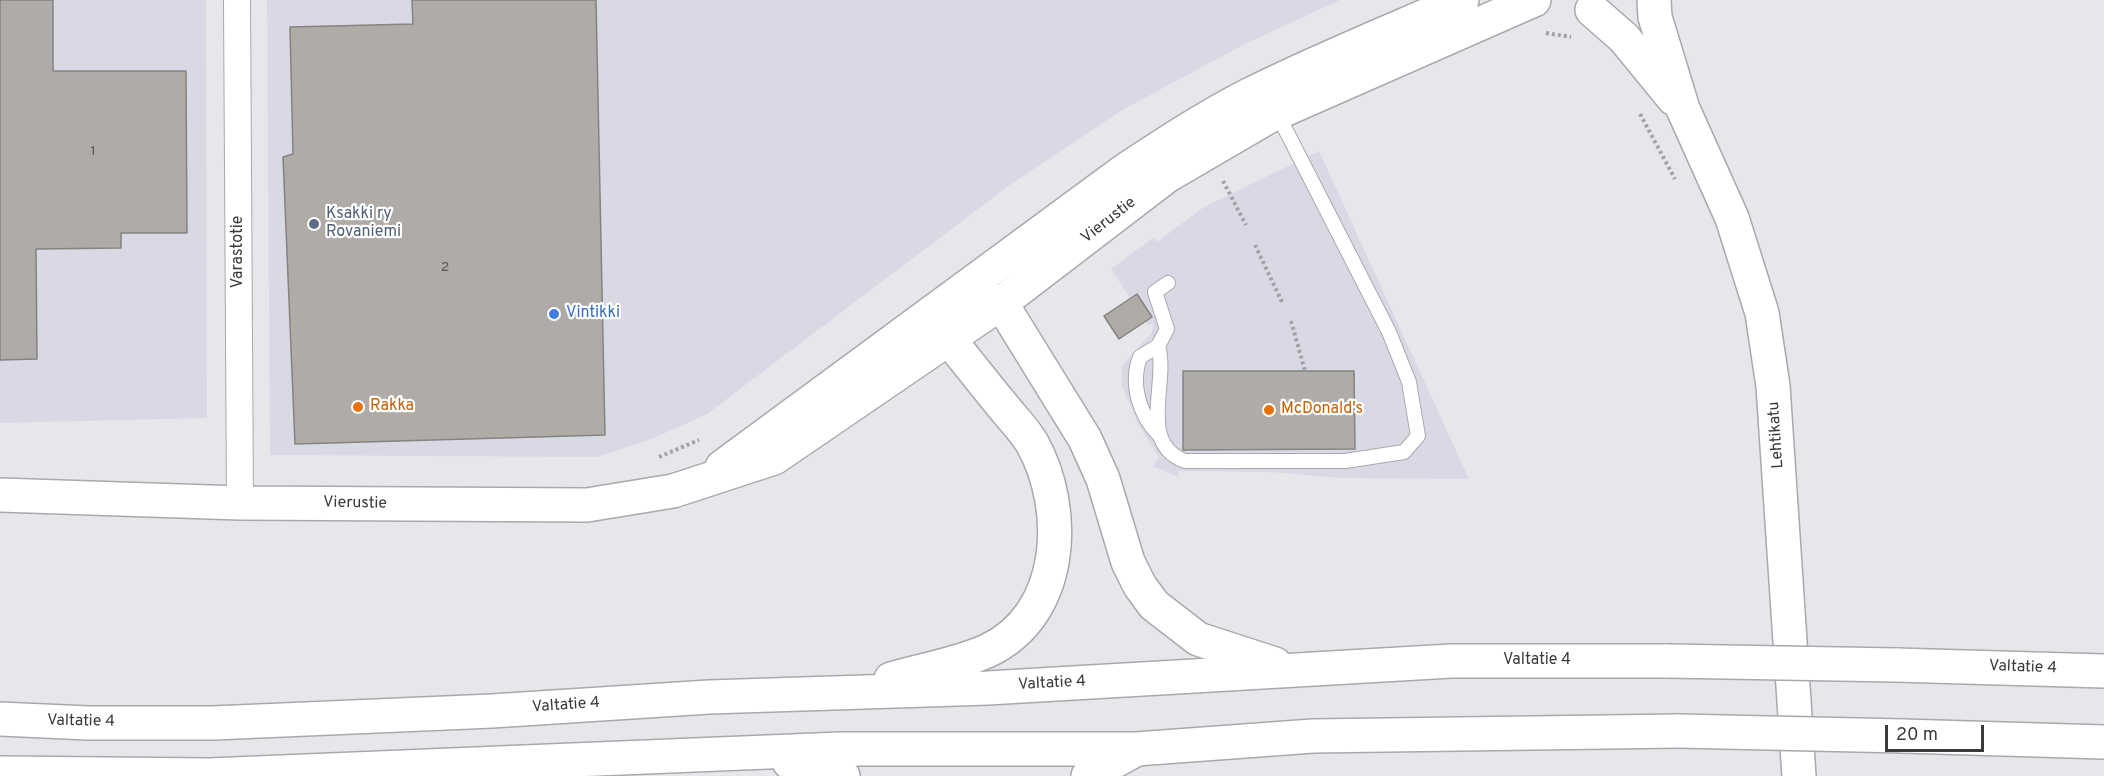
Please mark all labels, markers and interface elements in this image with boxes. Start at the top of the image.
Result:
house number: 1 [90,144,96,160]
street label: Vierustie [1078,194,1140,248]
place label: Ksakki ry Rovaniemi [326,205,401,243]
street label: Varastotie [229,216,249,288]
marker: Ksakki ry Rovaniemi [307,217,321,231]
house number: 2 [441,260,449,276]
place label: Vintikki [566,304,620,324]
marker: Vintikki [547,307,561,321]
place label: Rakka [370,397,414,417]
marker: Rakka [351,400,365,414]
place label: McDonald's [1281,400,1363,420]
street label: Lehtikatu [1765,401,1789,469]
marker: McDonald's [1262,403,1276,417]
street label: Vierustie [323,494,387,514]
street label: Valtatie 4 [1503,651,1571,671]
street label: Valtatie 4 [1989,657,2057,679]
street label: Valtatie 4 [1018,673,1086,695]
street label: Valtatie 4 [531,694,601,718]
street label: Valtatie 4 [47,712,115,732]
scale bar [1888,713,1987,751]
text: 20 m [1896,724,1938,747]

